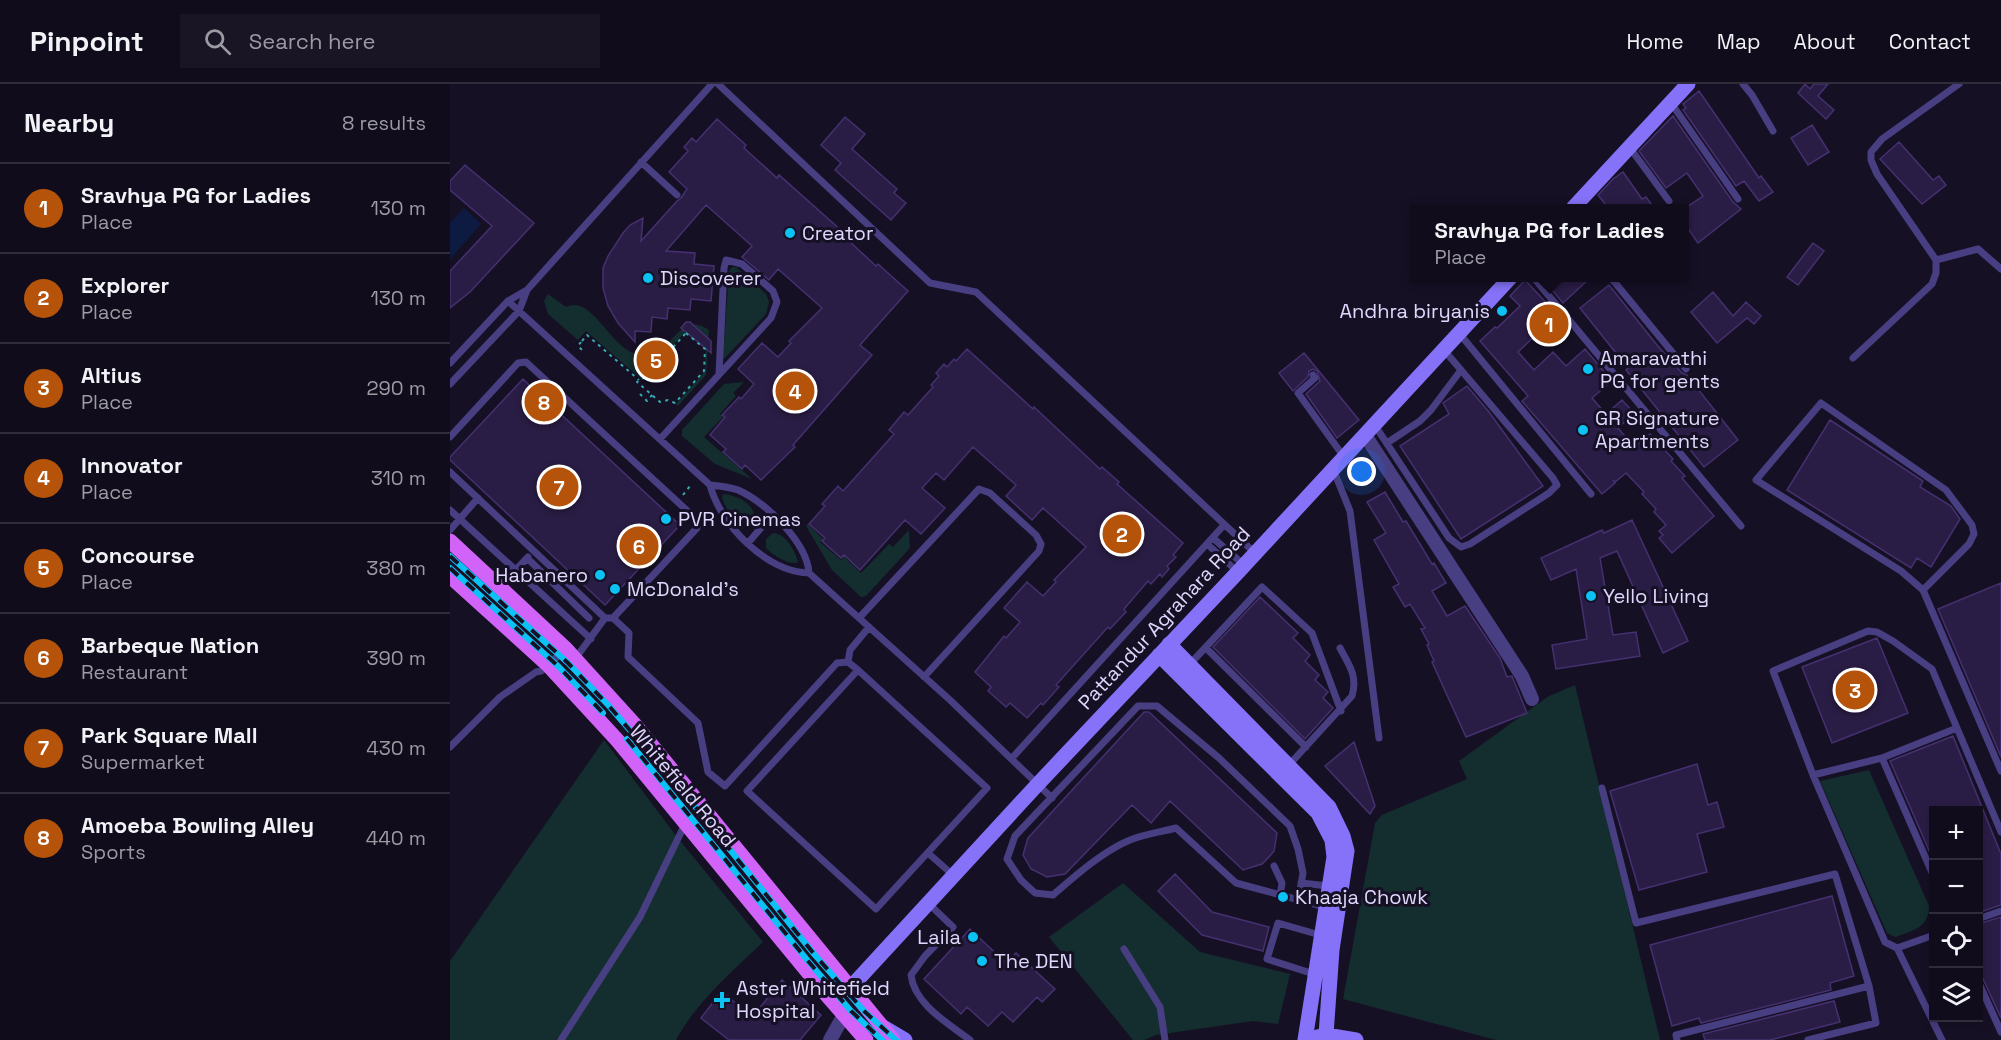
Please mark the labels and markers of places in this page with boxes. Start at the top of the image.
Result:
place label: Creator [802,220,873,246]
marker: Creator [783,226,797,240]
place label: Discoverer [660,265,761,291]
marker: Discoverer [641,271,655,285]
place label: Andhra biryanis [1339,298,1490,324]
pin: 1 [1530,302,1568,346]
marker: Andhra biryanis [1495,304,1509,318]
pin: 5 [636,338,676,382]
place label: Amaravathi PG for gents [1600,345,1720,394]
marker: Amaravathi PG for gents [1581,362,1595,376]
pin: 4 [776,368,814,414]
pin: 8 [524,380,563,424]
place label: GR Signature Apartments [1595,405,1720,454]
marker: GR Signature Apartments [1576,423,1590,437]
pin: 7 [540,464,578,510]
place label: PVR Cinemas [678,506,801,532]
marker: PVR Cinemas [659,512,673,526]
pin: 2 [1102,512,1142,556]
pin: 6 [620,524,658,568]
place label: Habanero [495,562,588,588]
marker: Habanero [593,568,607,582]
place label: McDonald's [627,576,739,602]
marker: McDonald's [608,582,622,596]
place label: Yello Living [1603,583,1709,609]
marker: Yello Living [1584,589,1598,603]
pin: 3 [1836,668,1874,712]
place label: Khaaja Chowk [1295,884,1428,910]
marker: Khaaja Chowk [1276,890,1290,904]
place label: Laila [917,924,961,950]
marker: Laila [966,930,980,944]
place label: The DEN [994,948,1073,974]
marker: The DEN [975,954,989,968]
place label: Aster Whitefield Hospital [736,975,890,1024]
marker: Aster Whitefield Hospital [713,991,731,1009]

